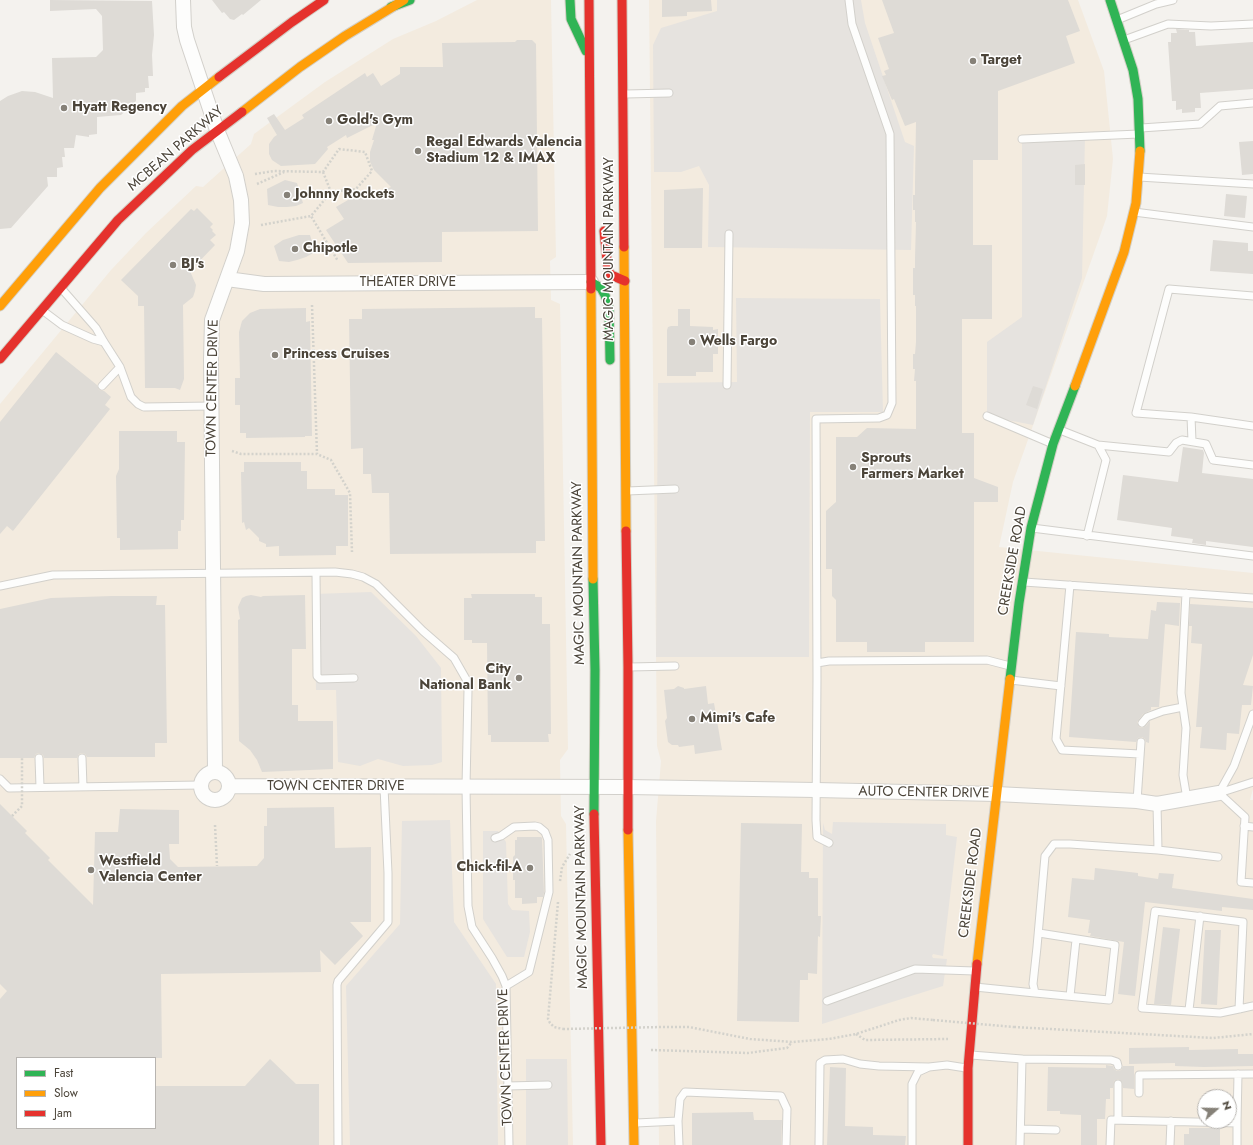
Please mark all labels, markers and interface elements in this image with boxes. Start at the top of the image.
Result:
place label: Target [981,53,1022,69]
marker: Target [968,56,978,66]
place label: Hyatt Regency [72,100,167,116]
marker: Hyatt Regency [59,103,69,113]
street label: MCBEAN PARKWAY [125,103,227,195]
place label: Gold's Gym [337,113,413,129]
marker: Gold's Gym [324,116,334,126]
place label: Regal Edwards Valencia Stadium 12 & IMAX [426,135,582,168]
marker: Regal Edwards Valencia Stadium 12 & IMAX [413,146,423,156]
street label: MAGIC MOUNTAIN PARKWAY [602,157,618,341]
place label: Johnny Rockets [295,187,394,203]
marker: Johnny Rockets [282,190,292,200]
place label: Chipotle [303,241,358,257]
marker: Chipotle [290,244,300,254]
place label: BJ's [181,257,204,273]
marker: BJ's [168,260,178,270]
street label: THEATER DRIVE [360,275,456,291]
street label: TOWN CENTER DRIVE [203,319,223,457]
place label: Wells Fargo [700,334,777,350]
marker: Wells Fargo [687,337,697,347]
place label: Princess Cruises [283,347,389,363]
marker: Princess Cruises [270,350,280,360]
place label: Sprouts Farmers Market [861,451,964,484]
marker: Sprouts Farmers Market [848,462,858,472]
street label: MAGIC MOUNTAIN PARKWAY [569,481,589,665]
street label: CREEKSIDE ROAD [995,505,1031,617]
place label: City National Bank [419,662,511,694]
marker: City National Bank [514,673,524,683]
place label: Mimi's Cafe [700,711,775,727]
marker: Mimi's Cafe [687,714,697,724]
street label: TOWN CENTER DRIVE [267,779,405,795]
street label: AUTO CENTER DRIVE [858,783,990,803]
street label: MAGIC MOUNTAIN PARKWAY [572,805,592,989]
street label: CREEKSIDE ROAD [956,827,986,939]
place label: Westfield Valencia Center [99,854,202,886]
place label: Chick-fil-A [456,860,522,876]
marker: Chick-fil-A [525,863,535,873]
marker: Westfield Valencia Center [86,865,96,875]
street label: TOWN CENTER DRIVE [495,988,517,1126]
legend [16,1057,156,1129]
text: Fast [54,1064,73,1082]
text: Slow [54,1084,78,1102]
north arrow [1197,1089,1237,1129]
text: N [1218,1098,1236,1112]
text: Jam [54,1104,72,1122]

